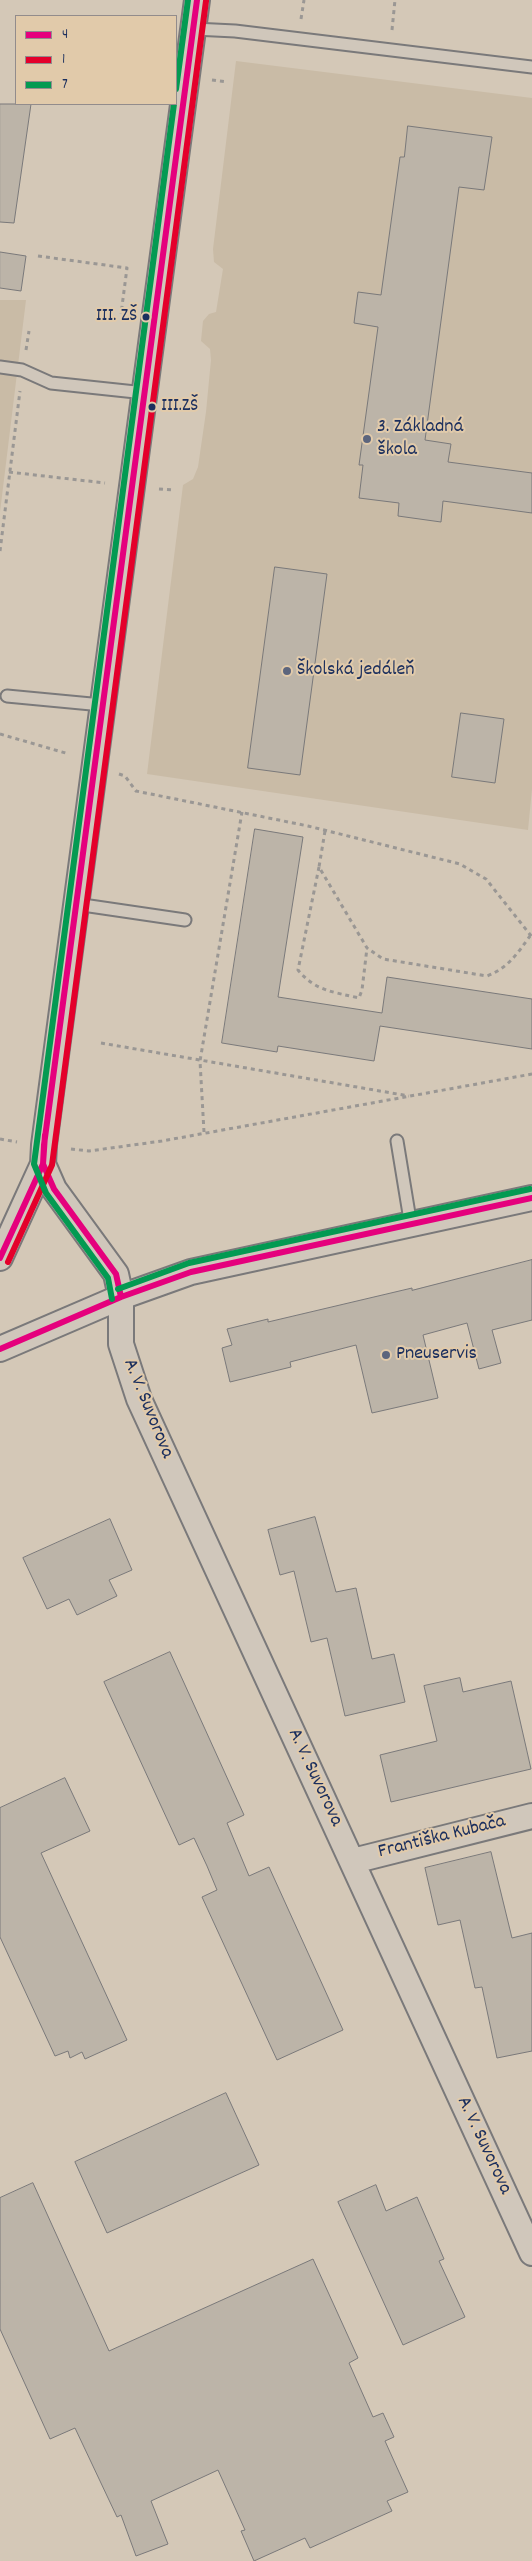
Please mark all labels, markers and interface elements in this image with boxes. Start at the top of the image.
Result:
legend [15,15,178,105]
text: 4 [62,24,68,46]
text: 1 [62,49,65,71]
text: 7 [62,74,68,96]
place label: III. ZŠ [96,306,137,328]
marker: III. ZŠ [141,312,151,322]
place label: III.ZŠ [161,396,198,418]
marker: III.ZŠ [147,402,157,412]
place label: 3. Základná škola [377,416,464,463]
marker: 3. Základná škola [361,433,373,445]
place label: Školská jedáleň [297,659,414,683]
marker: Školská jedáleň [281,665,293,677]
place label: Pneuservis [396,1343,477,1367]
marker: Pneuservis [380,1349,392,1361]
street label: A. V. Suvorova [116,1356,178,1462]
street label: A. V. Suvorova [281,1725,347,1831]
street label: Františka Kubača [376,1811,508,1865]
street label: A. V. Suvorova [450,2093,516,2199]

